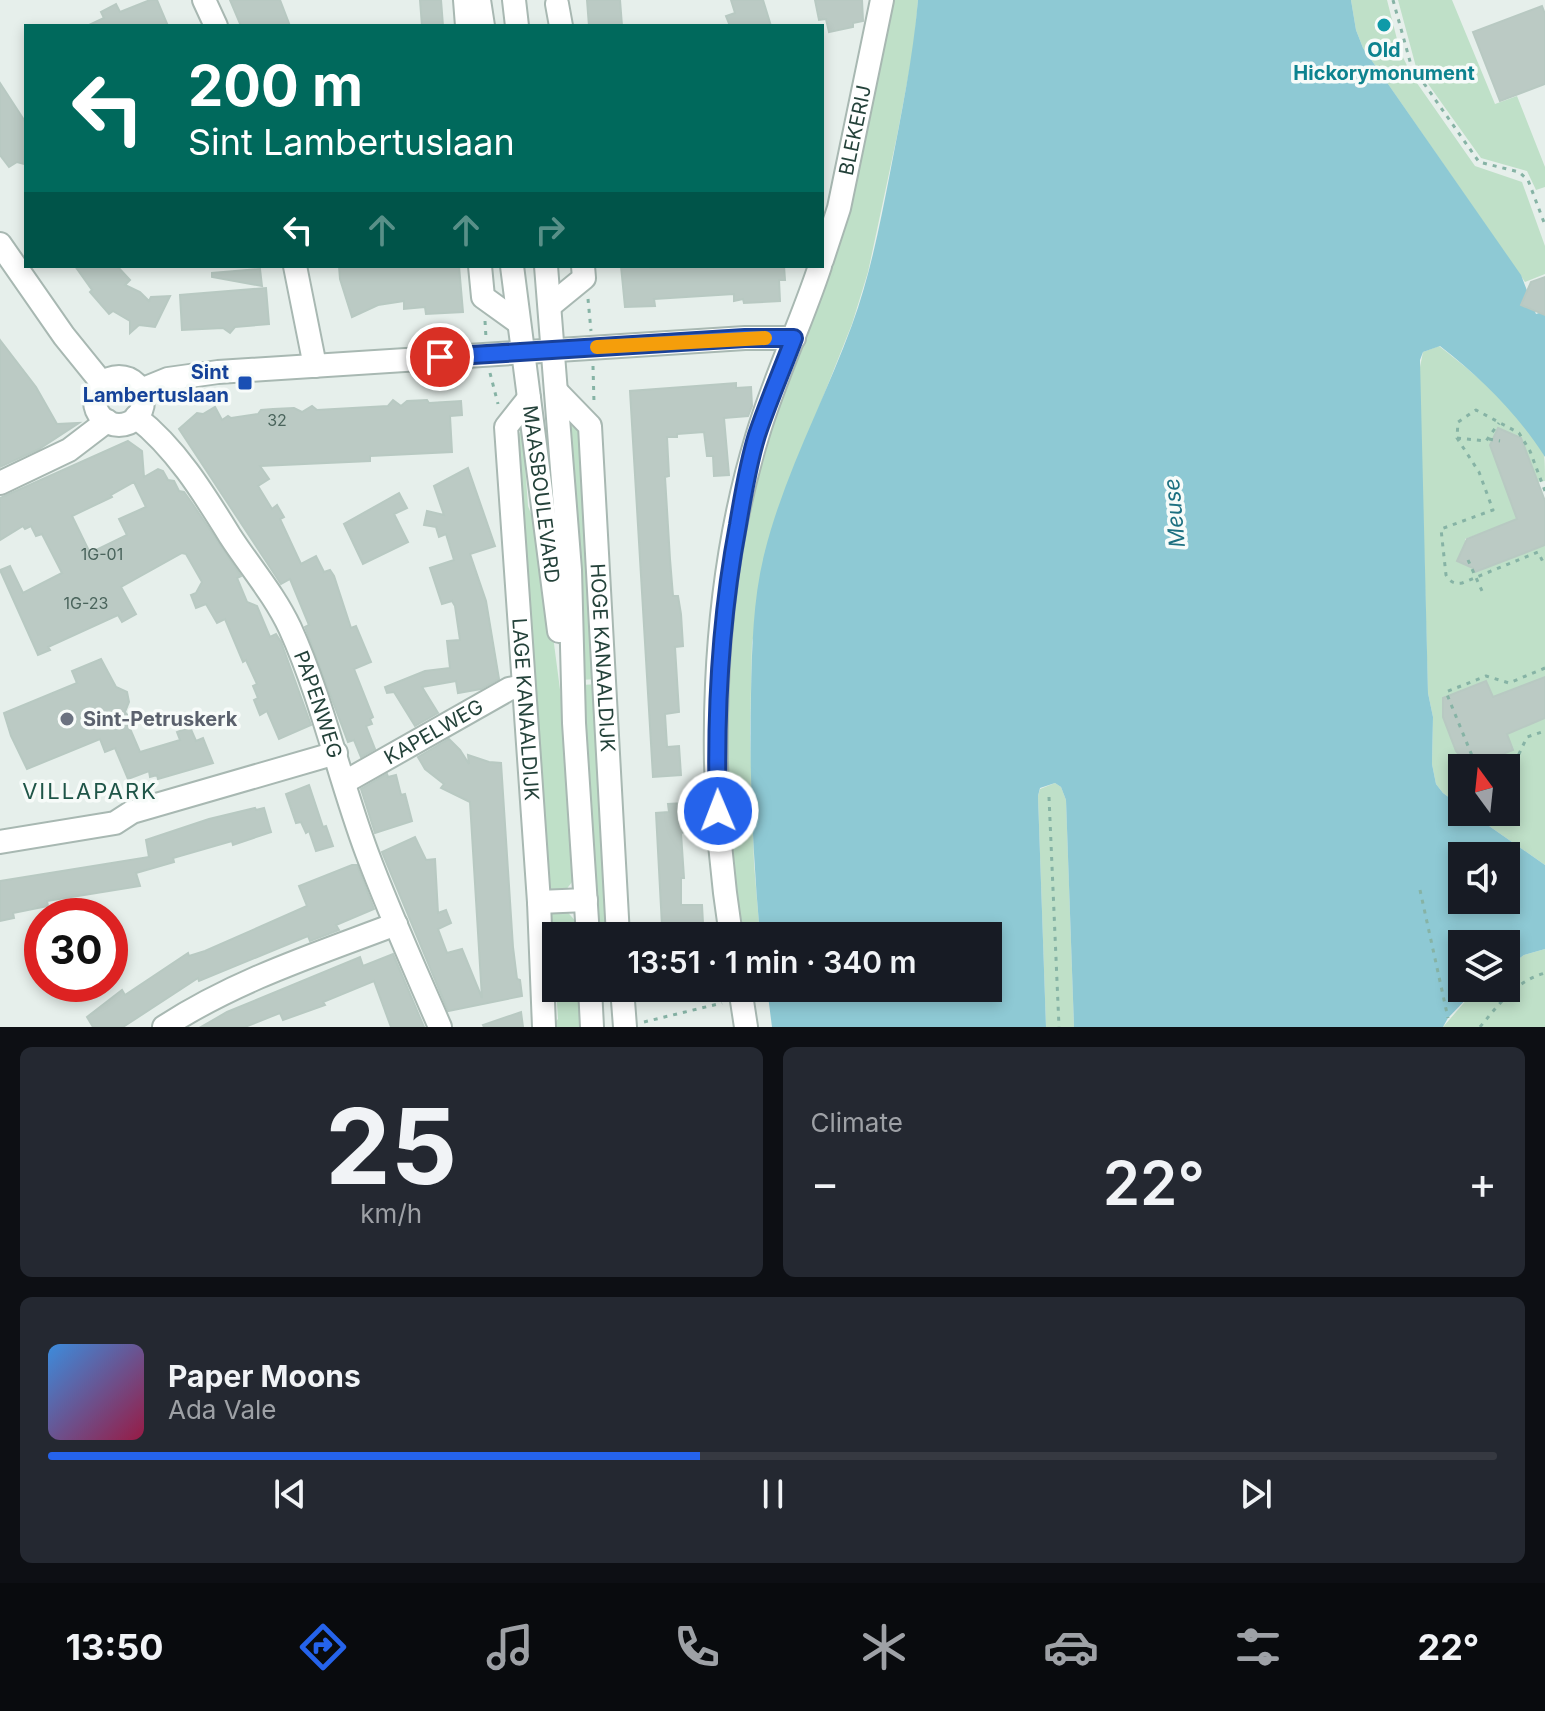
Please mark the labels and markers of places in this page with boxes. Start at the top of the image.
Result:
marker: Old Hickorymonument [1375,16,1393,34]
place label: Old Hickorymonument [1293,38,1475,85]
pin [406,323,474,391]
place label: Sint Lambertuslaan [83,360,229,407]
marker: Sint Lambertuslaan [236,374,254,392]
place label: Sint-Petruskerk [83,707,238,731]
marker: Sint-Petruskerk [58,710,76,728]

